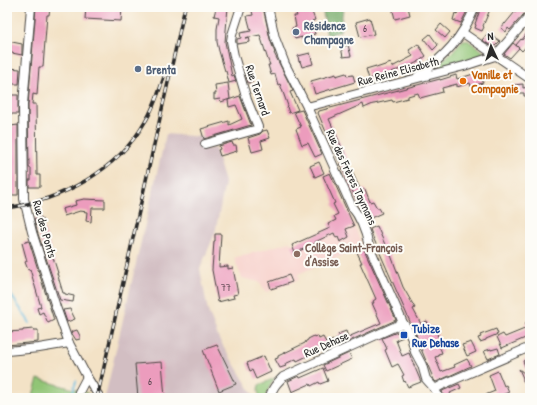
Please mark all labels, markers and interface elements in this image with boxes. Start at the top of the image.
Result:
place label: Résidence Champagne [304,17,354,49]
house number: 6 [363,22,367,35]
north arrow [471,26,511,66]
marker: Résidence Champagne [291,27,301,37]
text: N [487,29,494,43]
street label: Rue Reine Elisabeth [356,52,440,90]
place label: Brenta [146,61,176,78]
street label: Rue Ternard [241,63,275,118]
marker: Brenta [133,64,143,74]
place label: Vanille et Compagnie [471,66,519,98]
marker: Vanille et Compagnie [458,76,468,86]
street label: Rue des Frères Taymans [322,126,382,228]
street label: Rue des Ponts [29,198,61,260]
place label: Collège Saint-François d'Assise [305,239,403,270]
marker: Collège Saint-François d'Assise [292,249,302,259]
house number: 77 [221,281,231,294]
place label: Tubize Rue Dehase [411,320,460,351]
street label: Rue Dehase [301,327,351,361]
marker: Tubize Rue Dehase [399,330,409,340]
house number: 6 [148,375,152,388]

